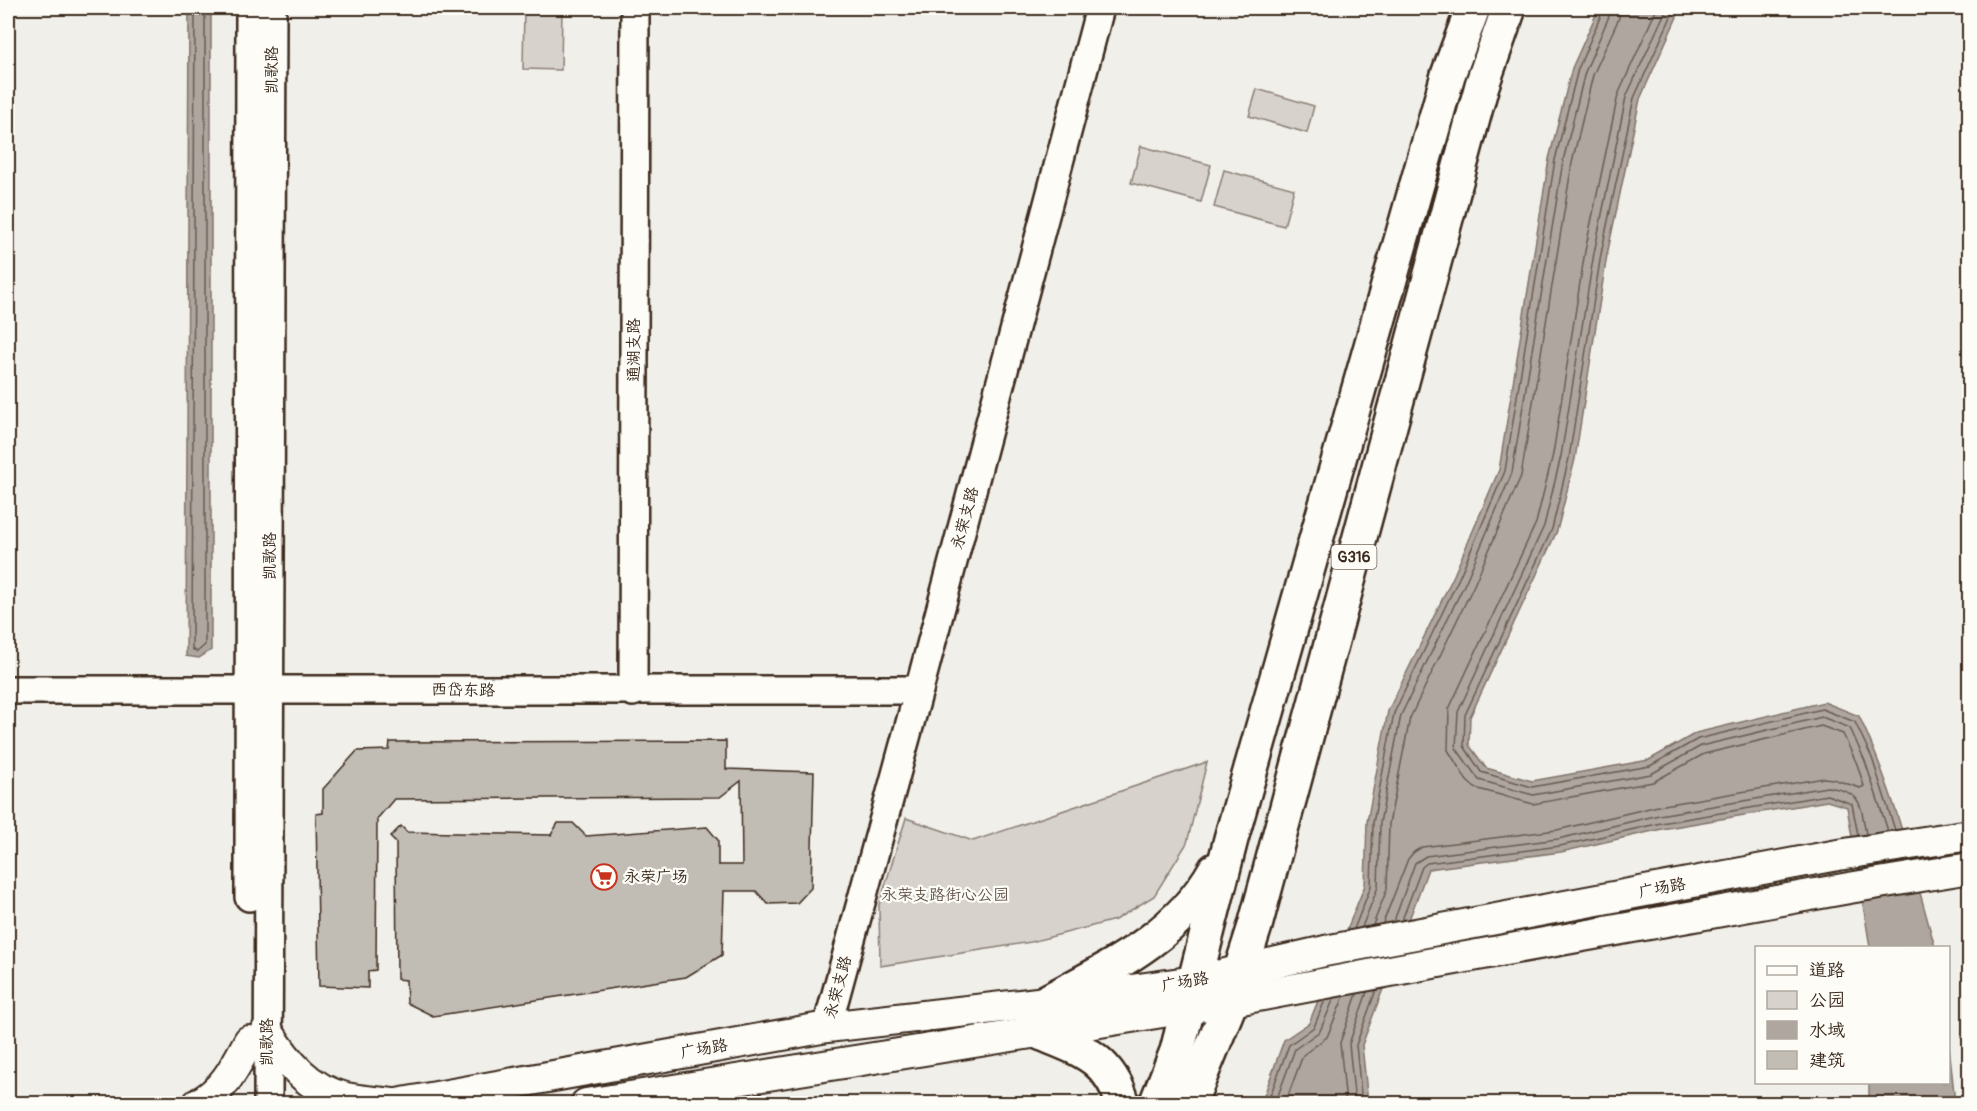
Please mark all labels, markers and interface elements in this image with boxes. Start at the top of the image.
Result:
street label: 凯歌路 [262,46,282,94]
street label: 通湖支路 [624,318,644,382]
street label: 永荣支路 [947,484,983,552]
street label: 凯歌路 [260,532,280,580]
road number: G316 [1332,545,1376,569]
street label: 西岱东路 [431,679,495,701]
supermarket icon: 永荣广场 [589,862,619,892]
place label: 永荣广场 [624,867,688,887]
street label: 广场路 [1637,874,1687,902]
park label: 永荣支路街心公园 [881,885,1009,905]
legend [1755,946,1950,1084]
street label: 永荣支路 [820,953,856,1021]
text: 道路 [1809,959,1845,982]
street label: 广场路 [1160,968,1210,996]
text: 公园 [1809,989,1845,1012]
street label: 凯歌路 [257,1018,277,1066]
text: 水域 [1809,1019,1845,1042]
street label: 广场路 [679,1035,729,1063]
text: 建筑 [1809,1049,1845,1072]

